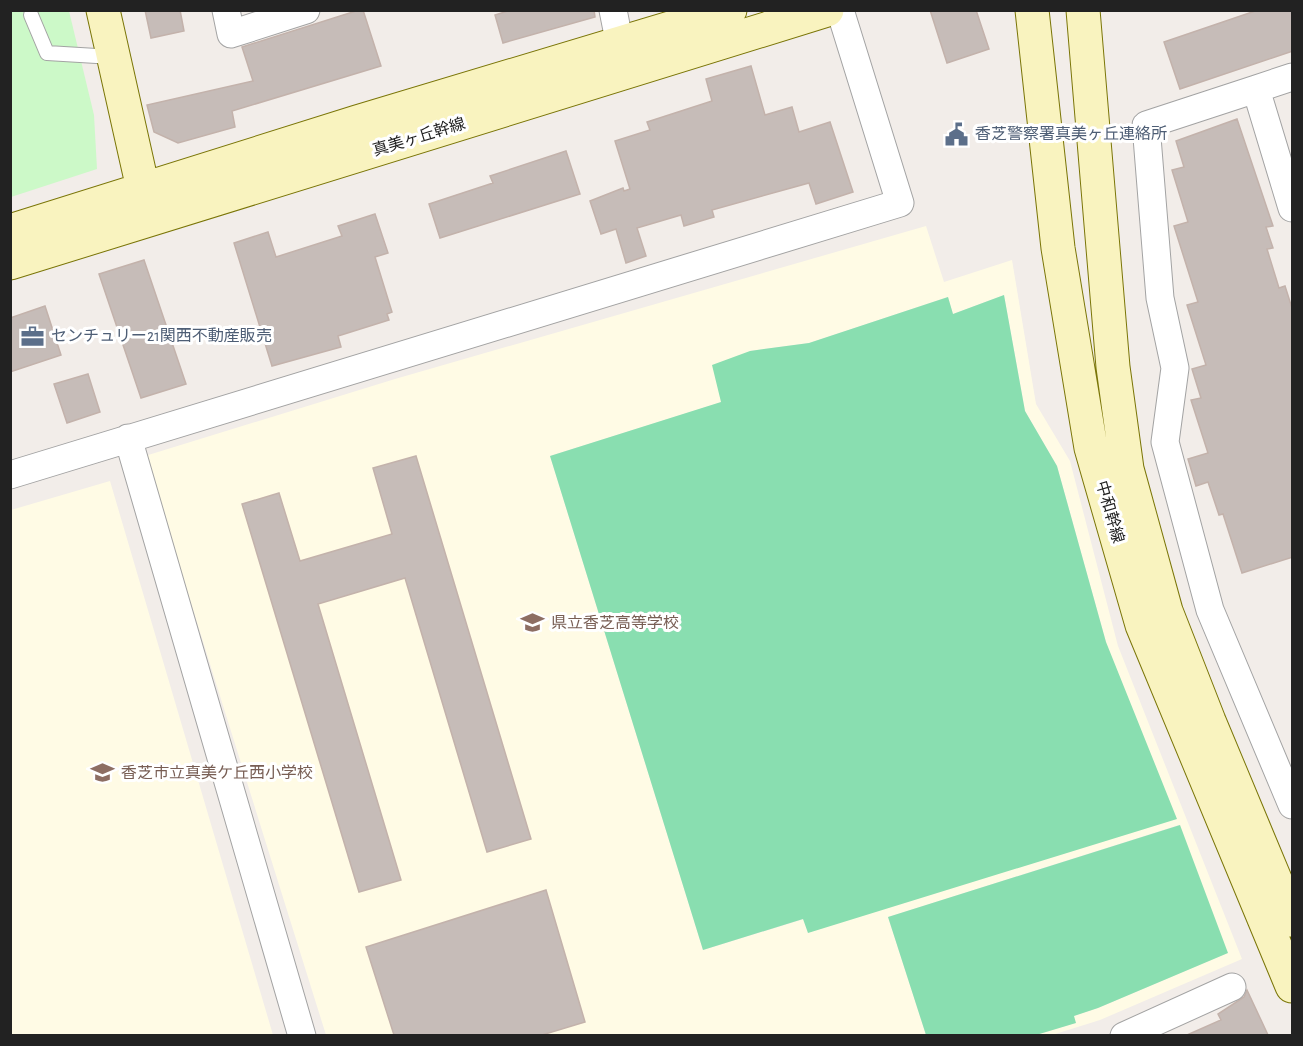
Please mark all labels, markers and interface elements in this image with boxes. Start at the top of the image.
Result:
street label: 真美ヶ丘幹線 [370,114,467,159]
public building icon: 香芝警察署真美ヶ丘連絡所 [944,121,970,147]
place label: 香芝警察署真美ヶ丘連絡所 [975,125,1167,142]
office icon: センチュリー21関西不動産販売 [20,323,46,349]
place label: センチュリー21関西不動産販売 [51,327,272,344]
street label: 中和幹線 [1093,479,1127,545]
school or university icon: 県立香芝高等学校 [520,610,546,636]
place label: 県立香芝高等学校 [551,614,679,631]
school or university icon: 香芝市立真美ケ丘西小学校 [90,760,116,786]
place label: 香芝市立真美ケ丘西小学校 [121,764,313,781]

